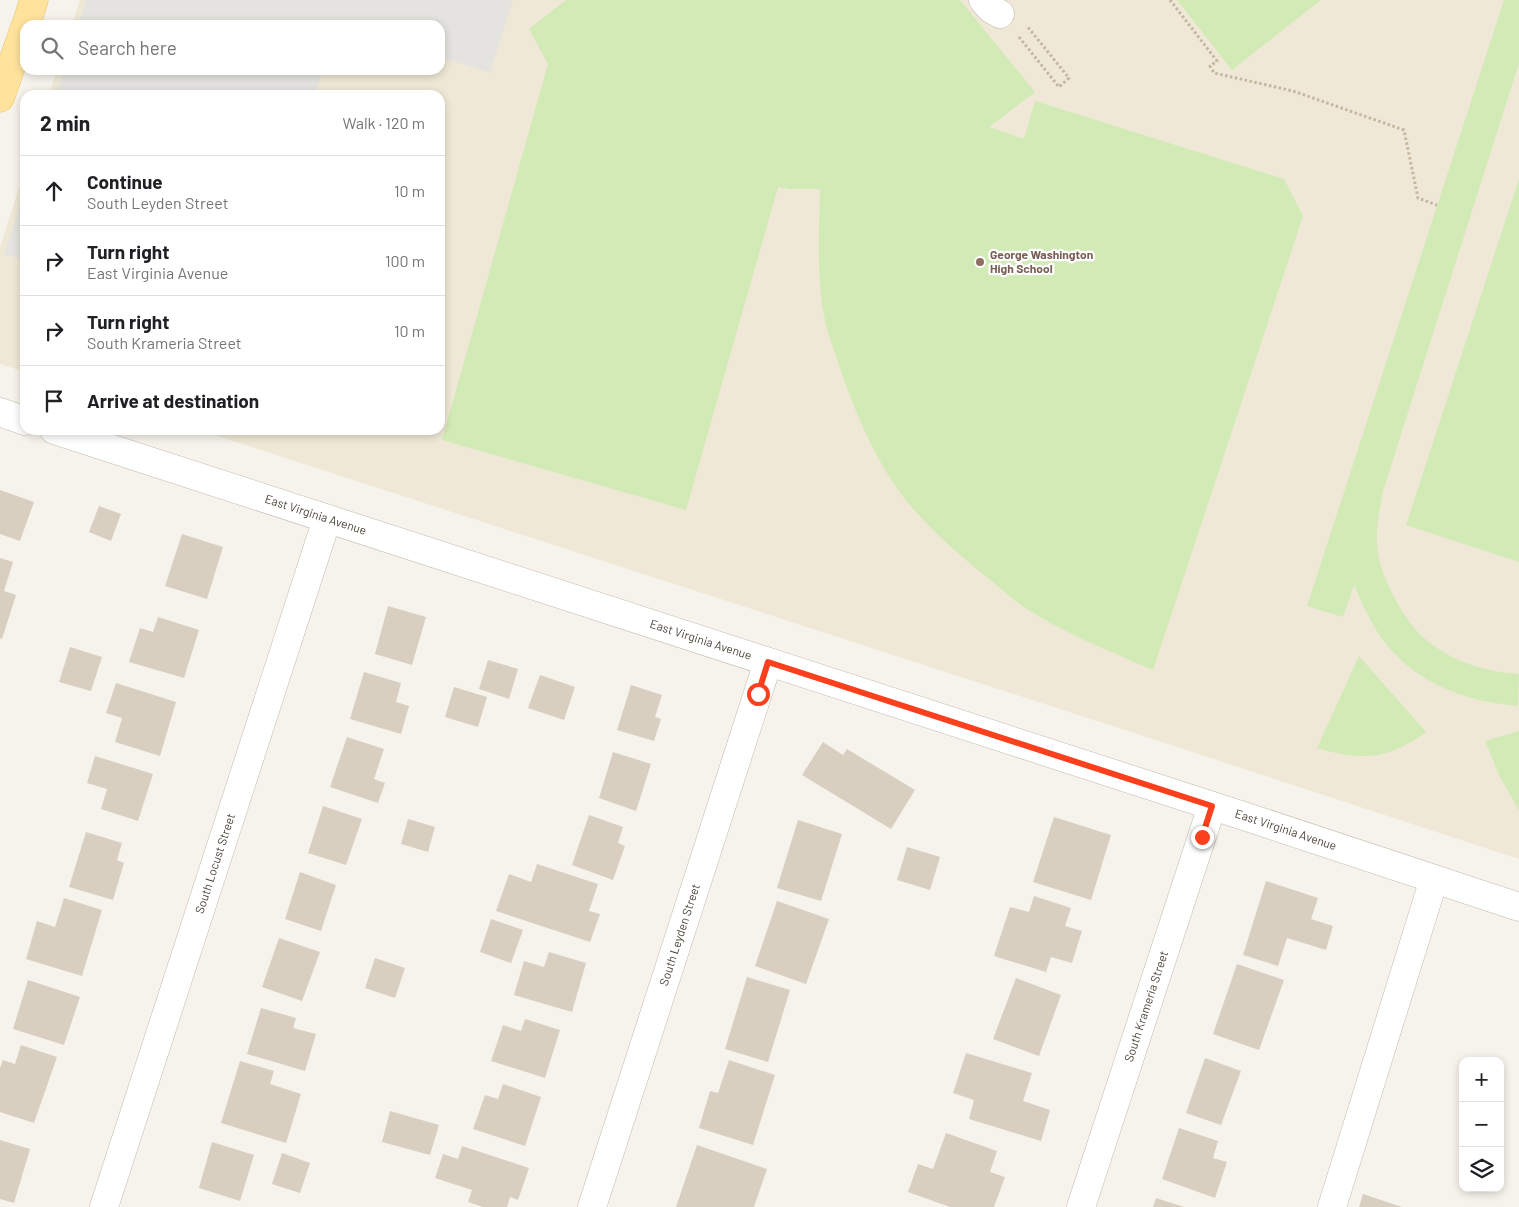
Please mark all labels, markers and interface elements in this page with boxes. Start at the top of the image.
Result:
search box [20,20,445,75]
icon: search [38,34,66,62]
text: Search here [78,36,177,59]
text: 2 min [40,110,90,135]
text: Walk · 120 m [342,113,425,132]
text: Continue [87,170,163,193]
icon: ahead [40,177,68,205]
text: 10 m [394,181,425,200]
text: South Leyden Street [87,193,229,212]
text: Turn right [87,240,169,263]
icon: right [40,247,68,275]
place label: George Washington High School [990,247,1093,275]
text: 100 m [385,251,425,270]
marker: George Washington High School [974,256,986,268]
text: East Virginia Avenue [87,263,228,282]
text: Turn right [87,310,169,333]
icon: right [40,317,68,345]
text: 10 m [394,321,425,340]
text: South Krameria Street [87,333,242,352]
icon: arrive [40,387,68,415]
text: Arrive at destination [87,389,259,412]
street label: East Virginia Avenue [263,491,368,537]
street label: East Virginia Avenue [649,616,754,662]
route start [747,683,770,706]
street label: East Virginia Avenue [1233,806,1339,852]
street label: South Locust Street [192,811,237,915]
route end [1191,826,1214,849]
street label: South Leyden Street [656,882,702,987]
street label: South Krameria Street [1121,949,1170,1063]
map controls [1459,1057,1504,1192]
button: + [1459,1057,1504,1102]
button: − [1459,1102,1504,1147]
button: layers [1459,1147,1504,1192]

